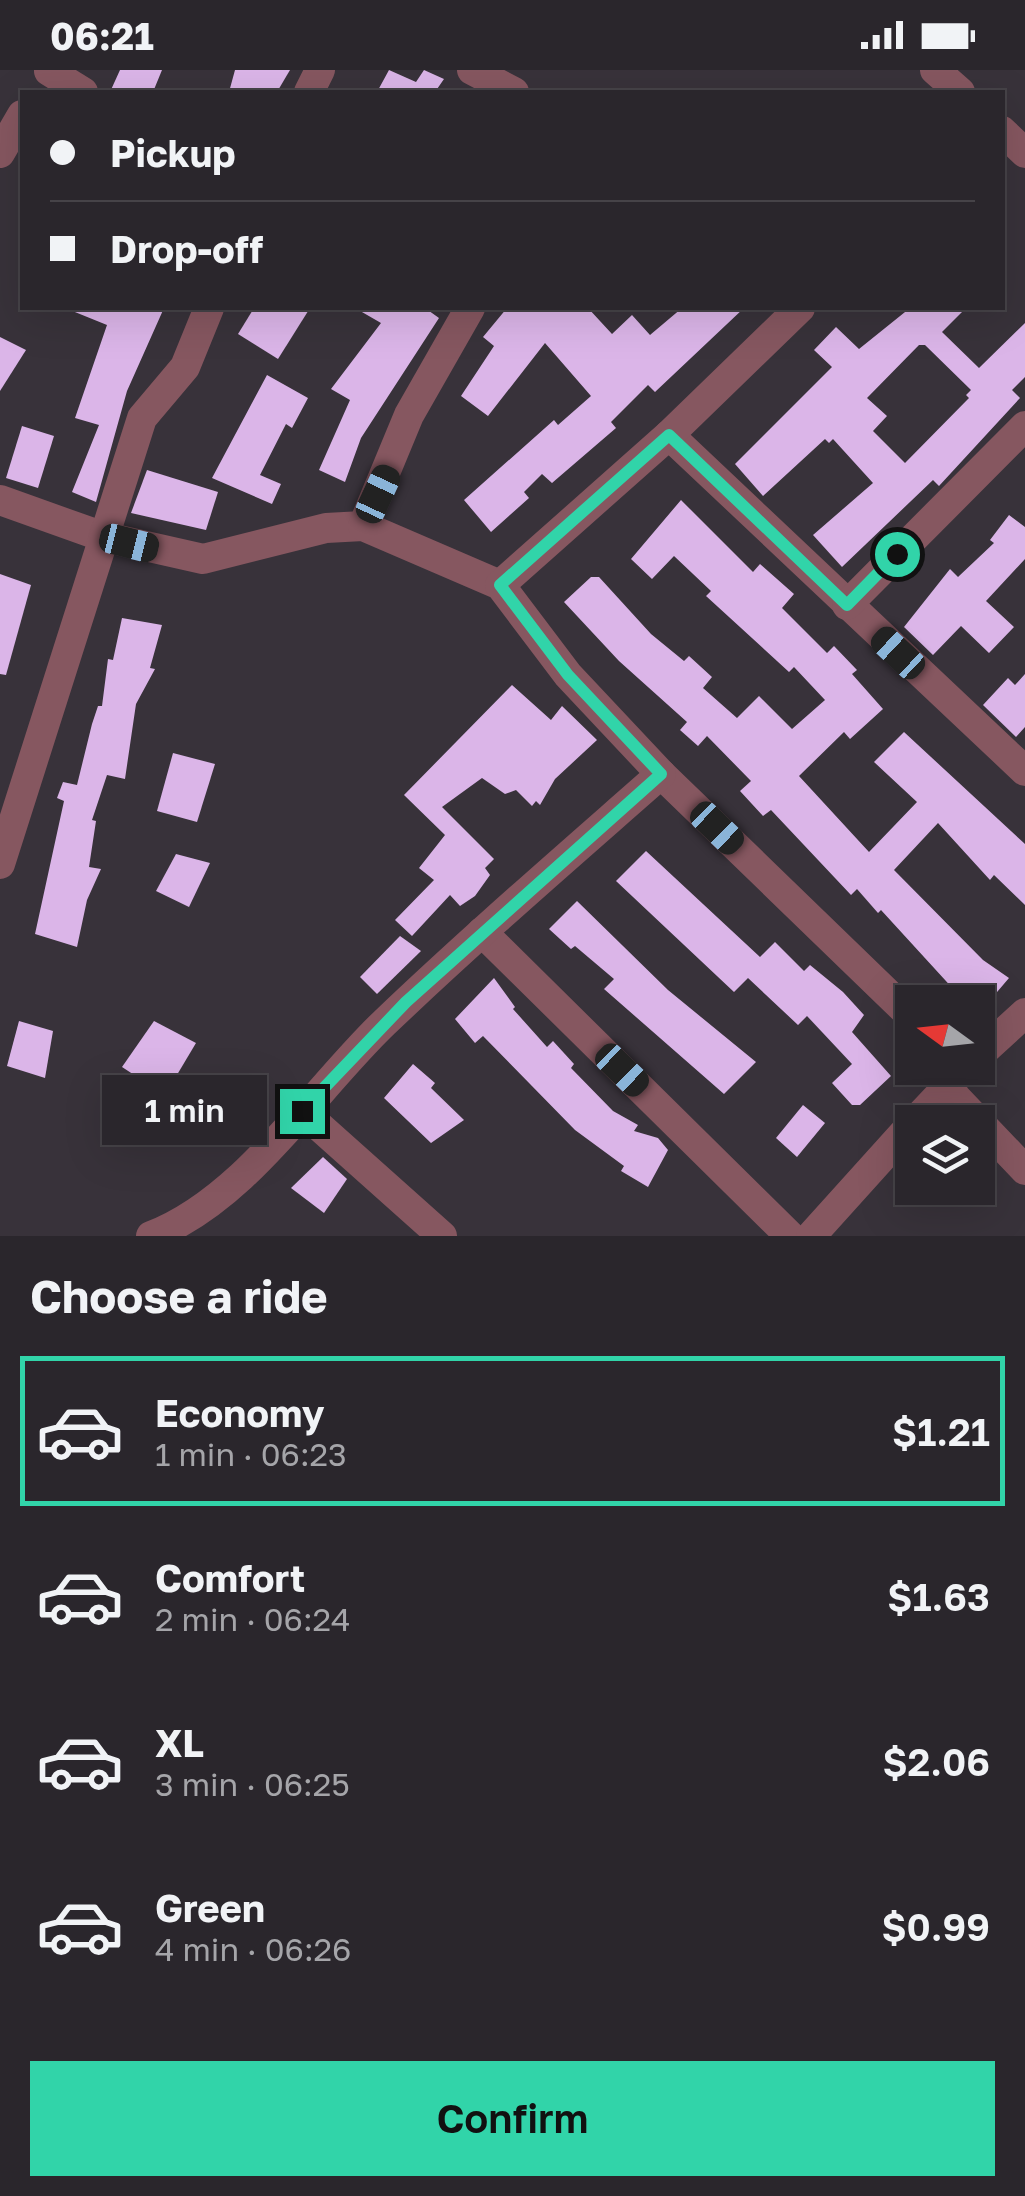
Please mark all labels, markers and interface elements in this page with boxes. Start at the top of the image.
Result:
text: 06:21 [50,13,154,58]
text: Pickup [110,130,236,175]
text: Drop-off [110,226,263,271]
car [352,460,404,528]
car [96,521,162,565]
route start [875,532,920,577]
car [866,622,930,684]
car [685,796,749,860]
north arrow [895,985,995,1085]
map controls [895,985,995,1205]
car [590,1038,654,1102]
callout: 1 min [102,1076,267,1146]
route end [280,1089,325,1134]
text: 1 min [144,1091,225,1129]
button: layers [895,1105,995,1205]
text: Choose a ride [30,1269,328,1323]
icon: car [35,1386,125,1476]
text: Economy [155,1390,324,1435]
text: $1.21 [892,1409,990,1454]
text: 1 min · 06:23 [155,1435,347,1473]
icon: car [35,1551,125,1641]
text: Comfort [155,1555,305,1600]
text: $1.63 [887,1574,990,1619]
text: 2 min · 06:24 [155,1600,351,1638]
icon: car [35,1716,125,1806]
text: XL [155,1720,204,1765]
text: $2.06 [882,1739,990,1784]
text: 3 min · 06:25 [155,1765,350,1803]
icon: car [35,1881,125,1971]
text: Green [155,1885,265,1930]
text: $0.99 [881,1904,990,1949]
text: 4 min · 06:26 [155,1930,351,1968]
button: Confirm [30,2061,995,2176]

